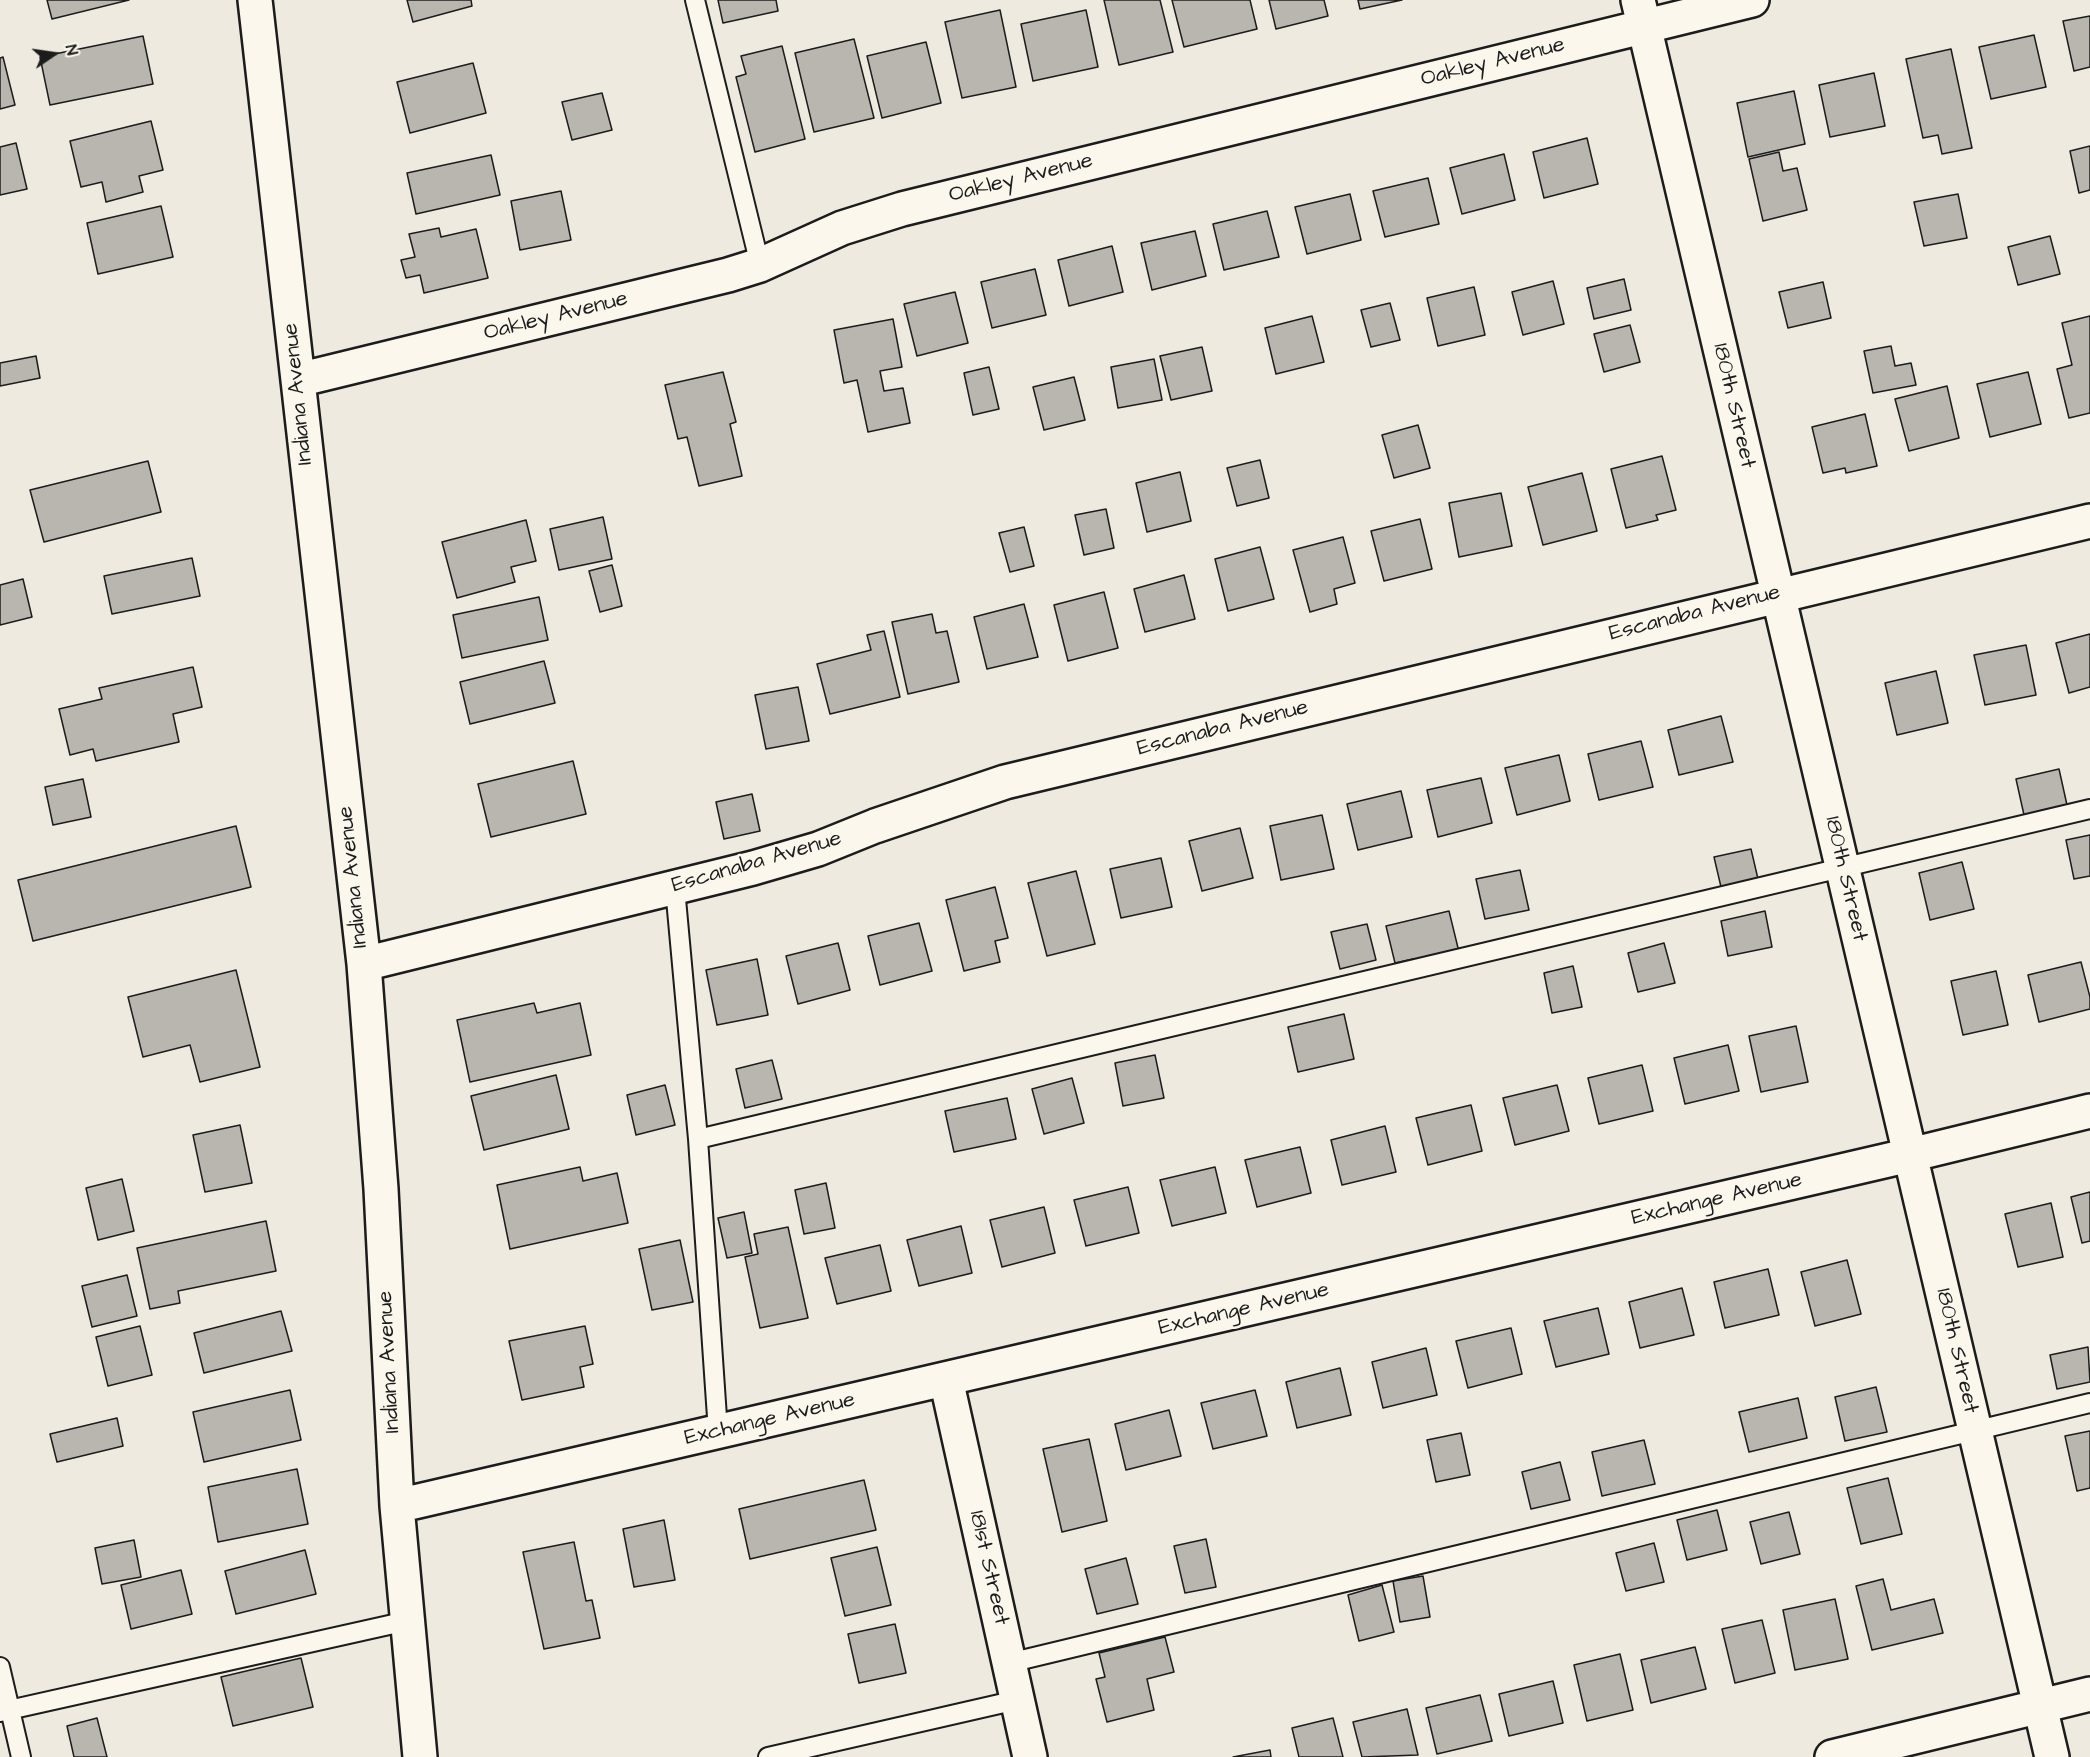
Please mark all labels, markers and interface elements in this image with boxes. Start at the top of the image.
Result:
north arrow [24,24,84,84]
street label: Oakley Avenue [1418,32,1568,94]
text: N [60,43,83,57]
street label: Oakley Avenue [946,148,1096,210]
street label: Oakley Avenue [481,286,631,348]
street label: Indiana Avenue [278,322,320,466]
street label: 180th Street [1706,341,1760,471]
street label: Escanaba Avenue [1607,580,1783,648]
street label: Escanaba Avenue [1135,695,1311,763]
street label: Indiana Avenue [333,805,375,949]
street label: 180th Street [1818,814,1872,944]
street label: Escanaba Avenue [669,826,845,900]
street label: Exchange Avenue [1629,1168,1805,1232]
street label: Exchange Avenue [1156,1278,1332,1342]
street label: 180th Street [1929,1286,1983,1416]
street label: Indiana Avenue [373,1290,407,1434]
street label: Exchange Avenue [682,1388,858,1452]
street label: 181st Street [962,1508,1014,1628]

